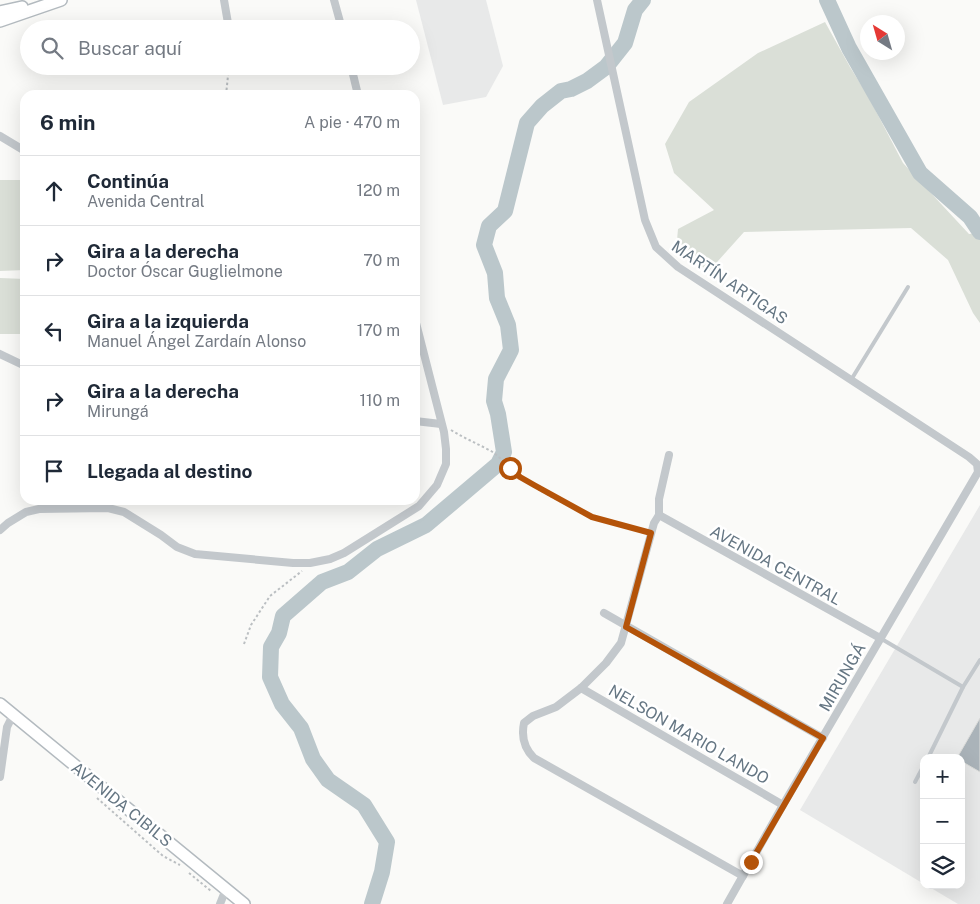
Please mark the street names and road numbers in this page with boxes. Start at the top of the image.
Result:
street label: MARTÍN ARTIGAS [668,236,792,328]
street label: AVENIDA CENTRAL [707,522,845,609]
street label: MIRUNGÁ [814,639,870,715]
street label: NELSON MARIO LANDO [605,681,772,788]
street label: AVENIDA CIBILS [68,758,176,851]

